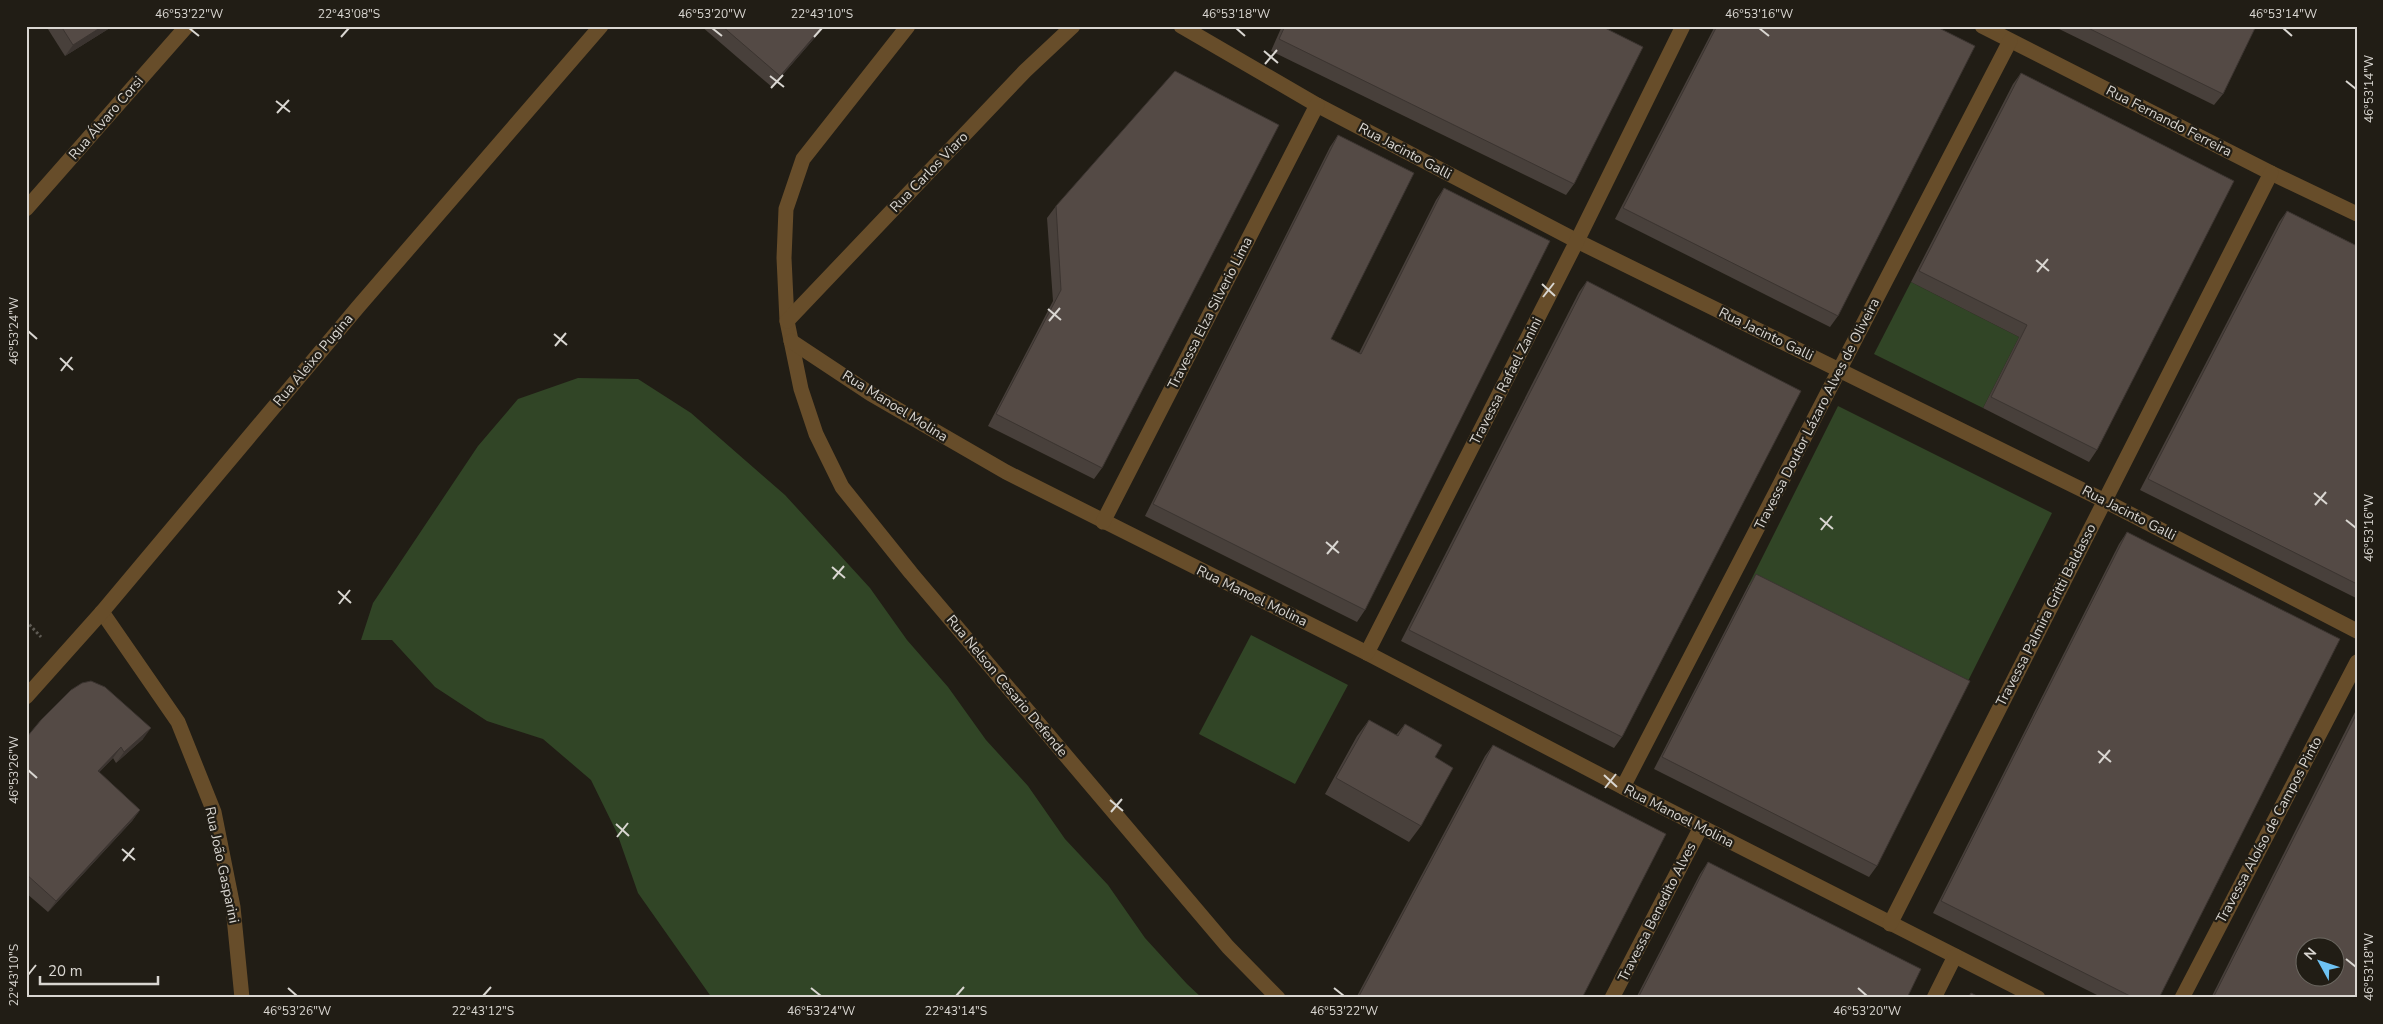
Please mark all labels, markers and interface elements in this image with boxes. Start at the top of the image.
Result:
text: 46°53'22"W [155,6,223,22]
text: 22°43'08"S [318,6,380,22]
text: 46°53'20"W [678,6,746,22]
text: 22°43'10"S [791,6,853,22]
text: 46°53'18"W [1202,6,1270,22]
text: 46°53'16"W [1725,6,1793,22]
text: 46°53'14"W [2249,6,2317,22]
text: 46°53'14"W [2361,55,2377,123]
street label: Rua Álvaro Corsi [64,72,148,164]
street label: Rua Fernando Ferreira [2103,81,2235,161]
street label: Rua Jacinto Galli [1355,118,1455,184]
street label: Rua Carlos Viaro [886,127,972,216]
street label: Travessa Elza Silverio Lima [1163,234,1257,392]
street label: Travessa Doutor Lázaro Alves de Oliveira [1750,295,1884,533]
text: 46°53'24"W [6,297,22,365]
street label: Rua Jacinto Galli [1715,303,1817,365]
street label: Rua Aleixo Pugina [269,310,357,410]
street label: Travessa Rafael Zanini [1466,314,1546,448]
street label: Rua Manoel Molina [839,366,951,446]
street label: Rua Jacinto Galli [2079,481,2179,545]
text: 46°53'16"W [2361,494,2377,562]
street label: Travessa Palmira Gritti Baldasso [1992,520,2101,710]
street label: Rua Manoel Molina [1193,561,1311,631]
street label: Rua Nelson Cesario Defende [942,611,1072,761]
street label: Travessa Aloíso de Campos Pinto [2212,733,2327,927]
text: 46°53'26"W [6,736,22,804]
street label: Rua Manoel Molina [1621,780,1737,852]
street label: Rua João Gasparini [200,805,244,925]
street label: Travessa Benedito Alves [1614,839,1701,985]
text: 46°53'18"W [2361,933,2377,1001]
north arrow [2296,936,2346,986]
text: 22°43'10"S [6,944,22,1006]
text: N [2300,944,2321,964]
scale bar [40,954,158,986]
text: 20 m [48,961,83,981]
text: 46°53'26"W [263,1003,331,1019]
text: 22°43'12"S [452,1003,514,1019]
text: 46°53'24"W [787,1003,855,1019]
text: 22°43'14"S [925,1003,987,1019]
text: 46°53'22"W [1310,1003,1378,1019]
text: 46°53'20"W [1833,1003,1901,1019]

